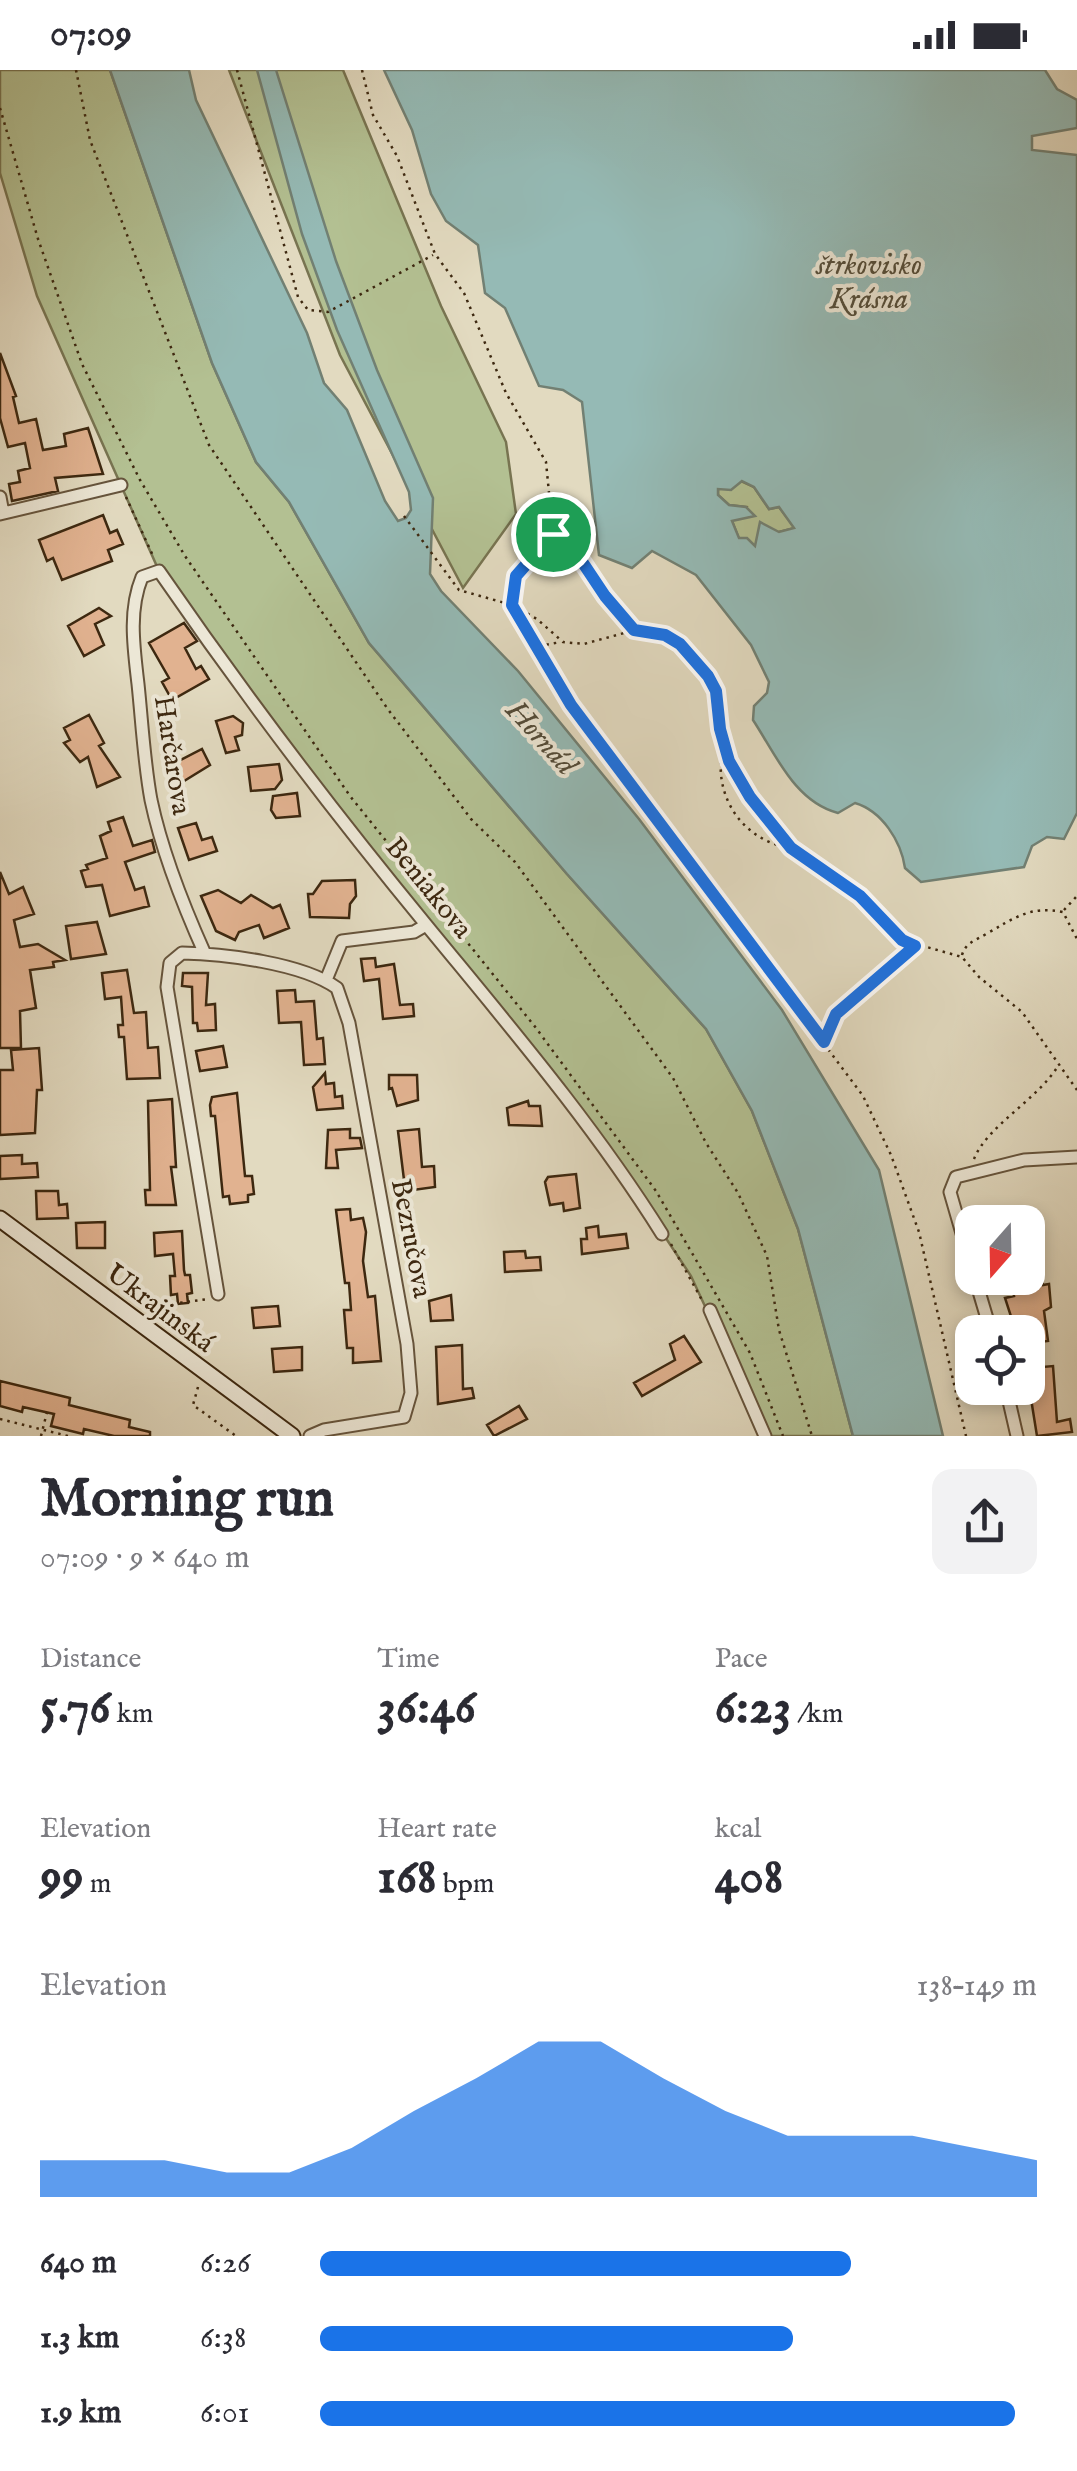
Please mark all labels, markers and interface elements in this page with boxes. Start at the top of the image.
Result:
text: 07:09 [50,11,132,59]
water label: štrkovisko Krásna [815,247,922,319]
pin [511,492,596,577]
icon: arrive [526,507,581,562]
water label: Hornád [496,692,585,785]
street label: Harčarova [145,693,198,818]
street label: Beniakova [377,831,480,947]
street label: Bezručova [382,1176,439,1302]
north arrow [955,1205,1045,1295]
map controls [955,1205,1045,1405]
street label: Ukrajinská [98,1257,221,1362]
button: locate [955,1315,1045,1405]
text: Morning run [40,1465,334,1535]
button: share [932,1469,1037,1574]
text: 07:09 · 9 × 640 m [40,1538,250,1579]
text: Distance [40,1642,141,1677]
text: Time [377,1642,440,1677]
text: Pace [715,1642,768,1677]
text: 5.76 [40,1677,111,1740]
text: 36:46 [377,1677,476,1740]
text: 6:23 [715,1677,791,1740]
text: km [111,1697,153,1732]
text: /km [791,1697,843,1732]
text: Elevation [40,1812,151,1847]
text: Heart rate [377,1812,497,1847]
text: kcal [715,1812,761,1847]
text: 99 [40,1847,84,1910]
text: 168 [377,1847,437,1910]
text: 408 [715,1847,783,1910]
text: m [84,1867,111,1902]
text: bpm [437,1867,494,1902]
text: Elevation [40,1966,167,2007]
text: 138–149 m [917,1966,1037,2007]
text: 640 m [40,2243,117,2284]
text: 6:26 [200,2243,250,2284]
text: 1.3 km [40,2318,120,2359]
text: 6:38 [200,2318,246,2359]
text: 1.9 km [40,2393,122,2434]
text: 6:01 [200,2393,249,2434]

